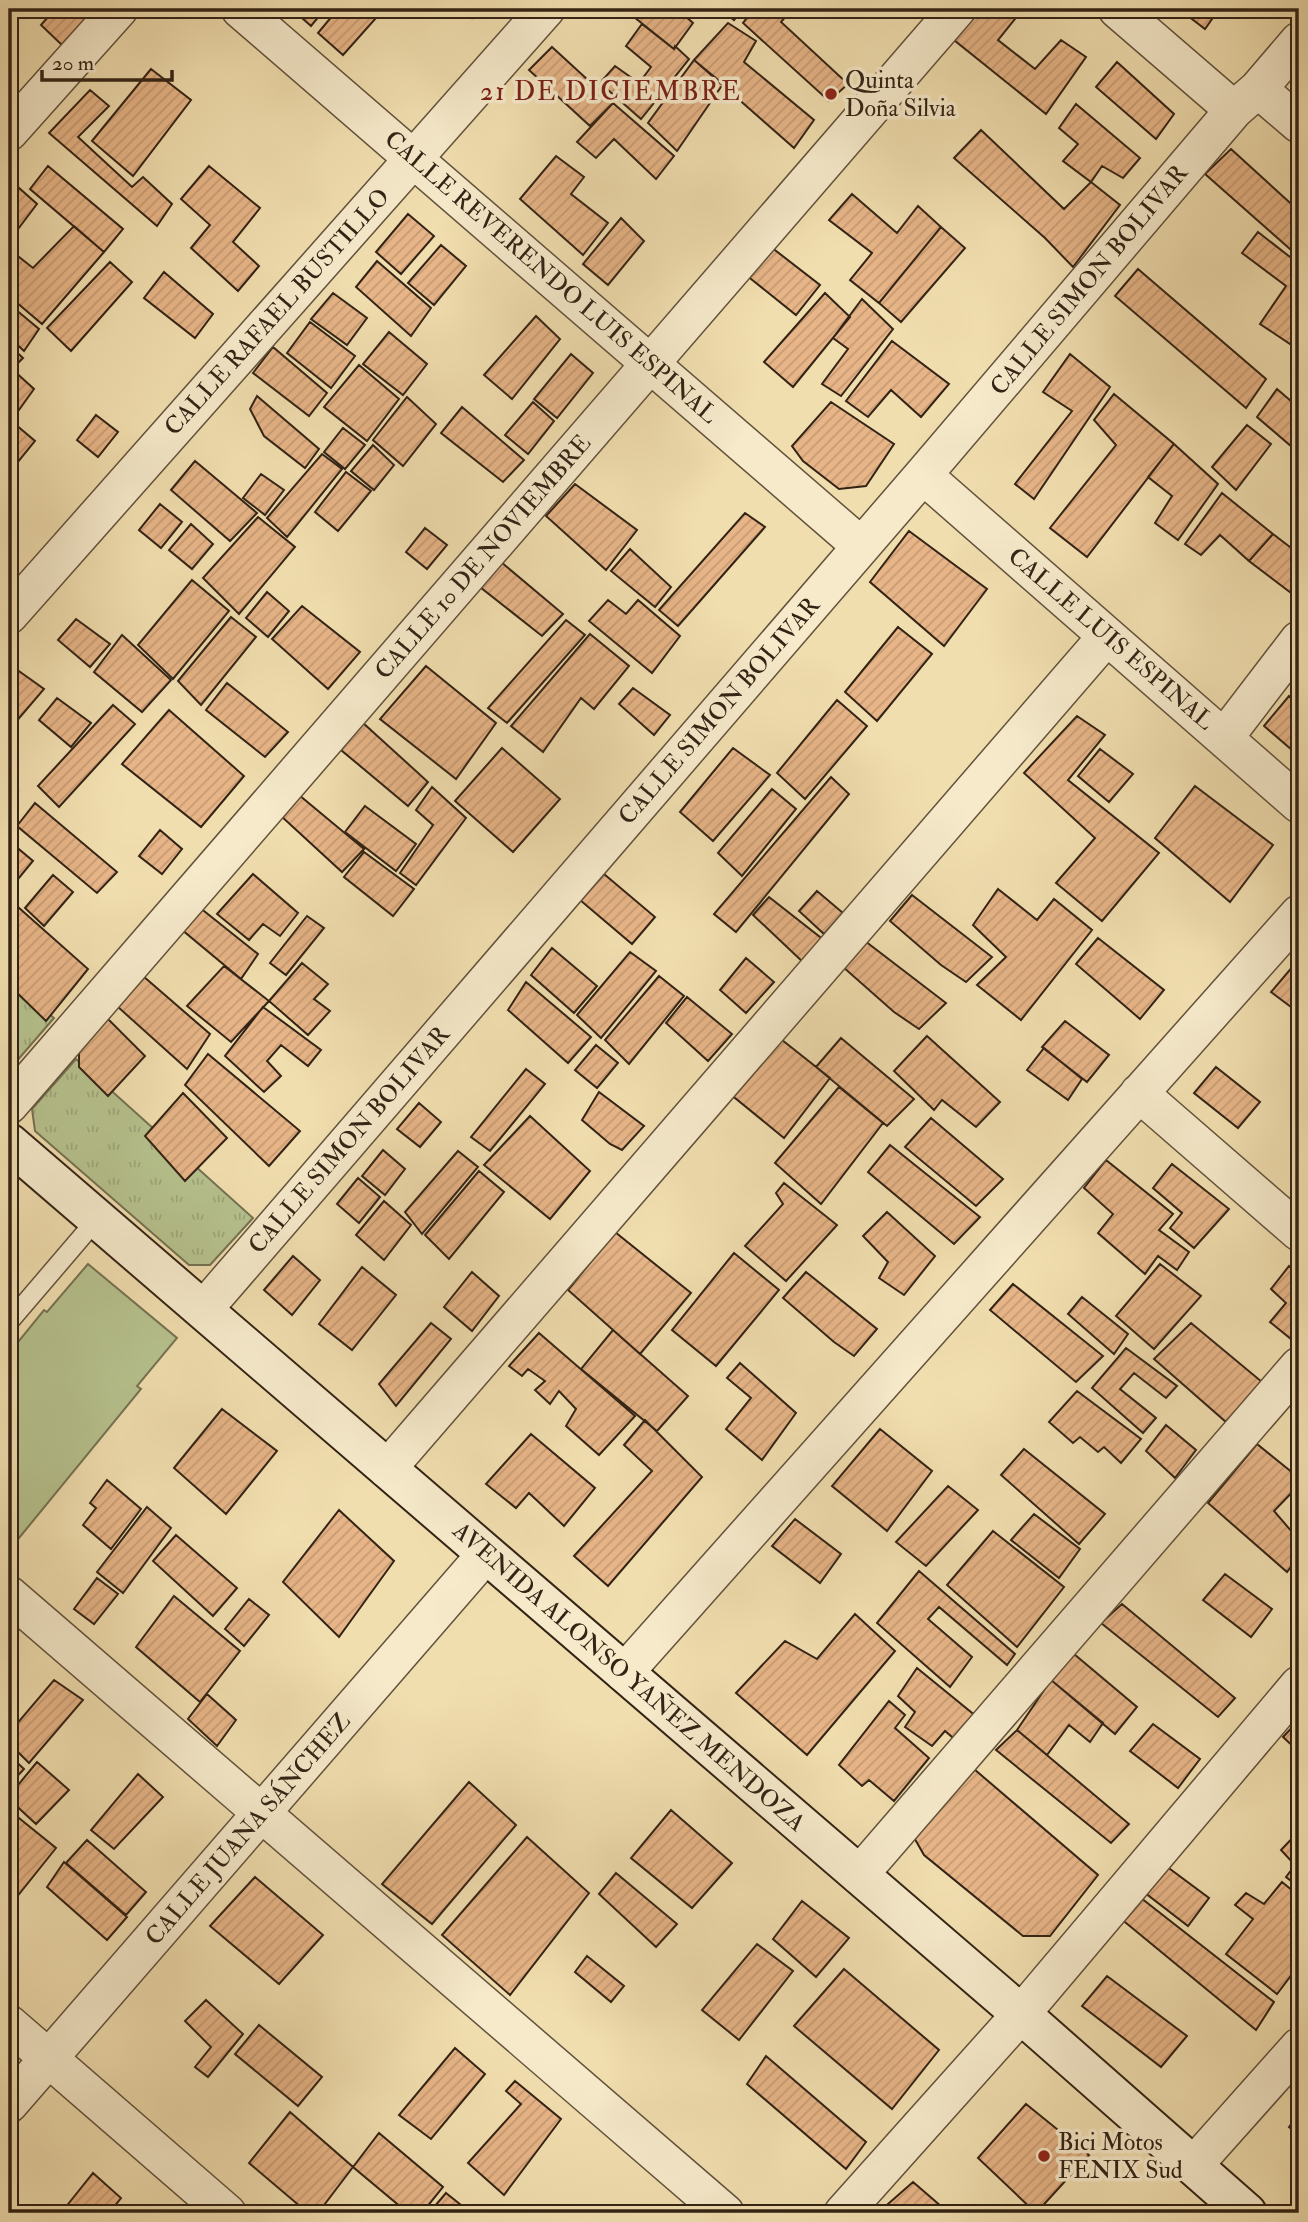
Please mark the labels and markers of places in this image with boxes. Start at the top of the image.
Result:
place label: Quinta Doña Silvia [845,65,957,124]
marker: Quinta Doña Silvia [823,86,839,102]
place label: Bici Motos FENIX Sud [1058,2127,1183,2186]
marker: Bici Motos FENIX Sud [1036,2148,1052,2164]

